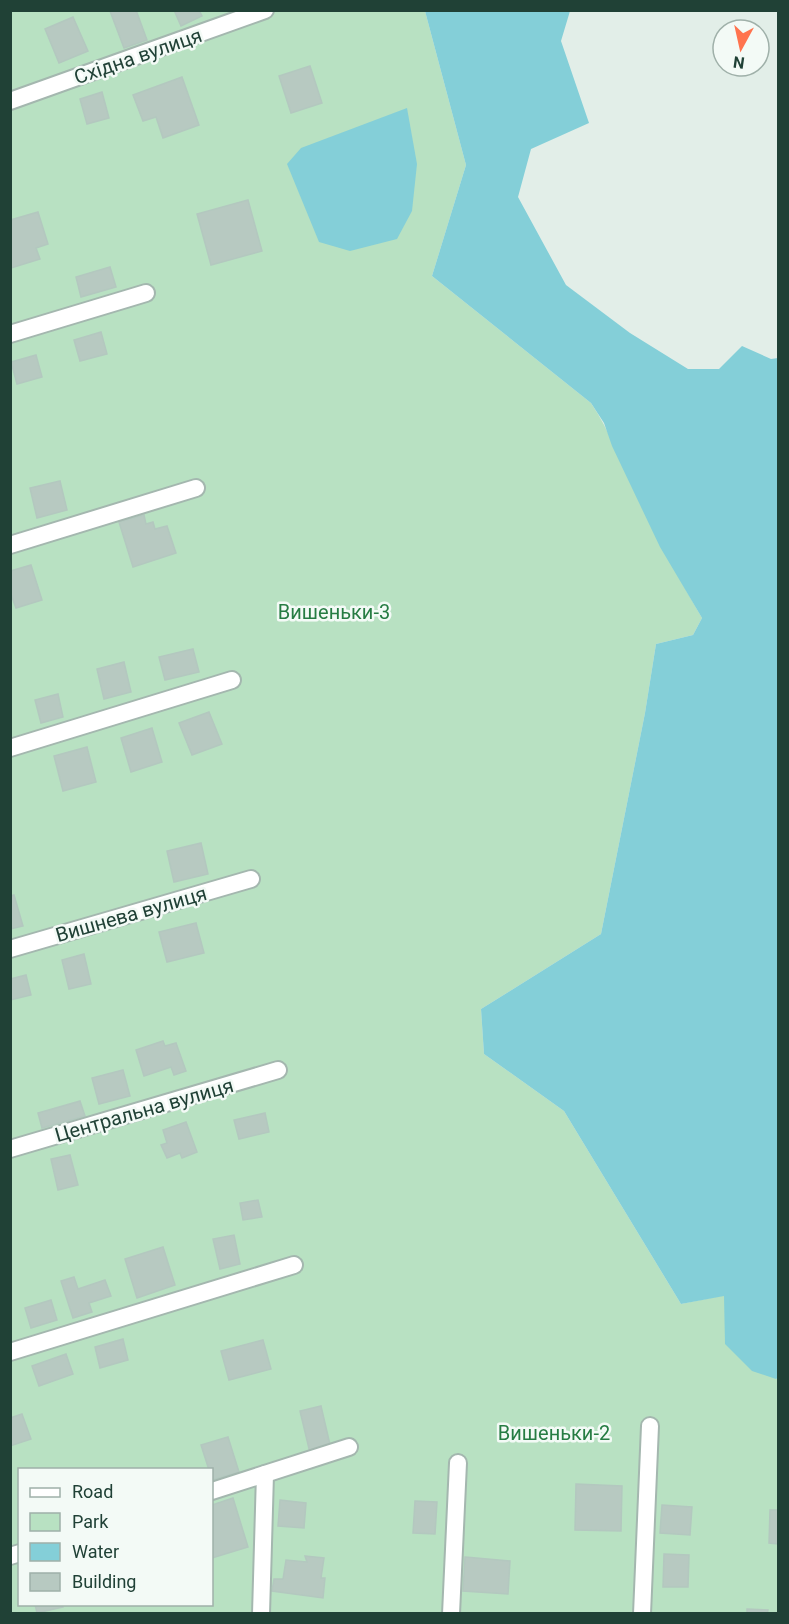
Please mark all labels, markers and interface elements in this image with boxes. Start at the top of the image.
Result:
north arrow [711,18,771,78]
street label: Східна вулиця [71,23,205,89]
text: N [732,52,746,73]
park label: Вишеньки-3 [278,600,390,624]
street label: Вишнева вулиця [53,881,209,947]
street label: Центральна вулиця [52,1073,236,1147]
park label: Вишеньки-2 [498,1421,610,1445]
legend [18,1468,213,1606]
text: Road [72,1481,113,1502]
text: Park [72,1511,109,1532]
text: Water [72,1541,119,1562]
text: Building [72,1571,136,1592]

